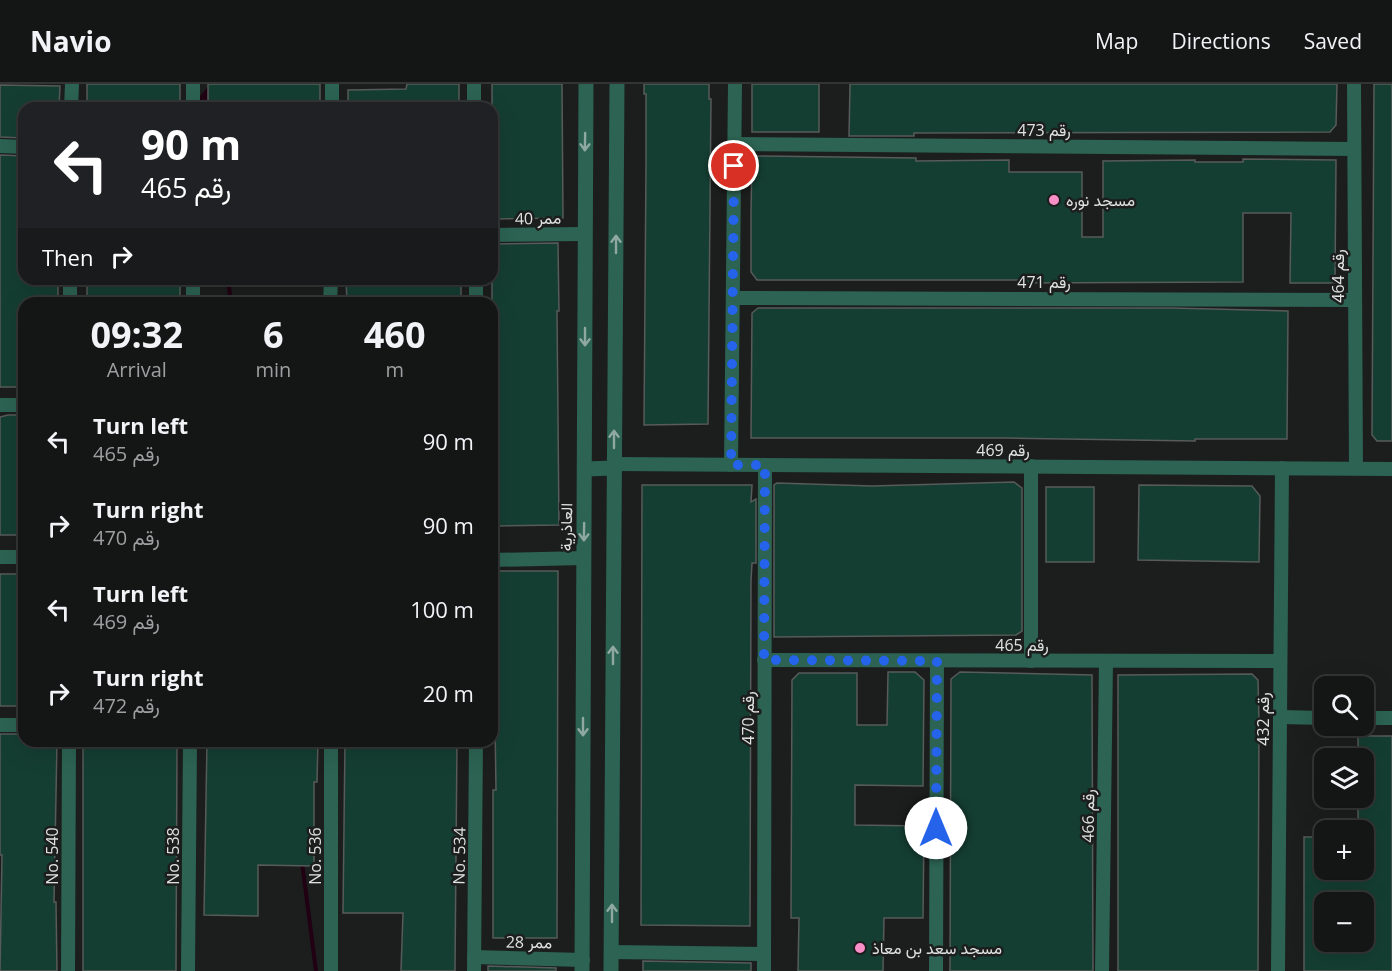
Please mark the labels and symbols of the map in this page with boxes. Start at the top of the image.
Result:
street label: رقم 473 [1017,119,1071,141]
one-way arrow [580,132,591,152]
pin [708,140,759,191]
place label: مسجد نوره [1066,189,1135,211]
marker: مسجد نوره [1047,193,1061,207]
street label: ممر 40 [515,207,561,229]
one-way arrow [610,234,622,254]
street label: رقم 464 [1327,249,1349,303]
street label: رقم 471 [1017,271,1071,293]
one-way arrow [579,327,591,347]
one-way arrow [608,429,620,449]
street label: رقم 469 [976,439,1030,461]
street label: العاذرية [555,503,577,551]
one-way arrow [578,522,590,542]
street label: رقم 465 [995,634,1049,656]
one-way arrow [607,645,619,665]
street label: رقم 470 [737,691,759,745]
street label: رقم 432 [1252,692,1274,746]
one-way arrow [577,717,589,737]
street label: رقم 466 [1077,789,1099,843]
position arrow [904,796,968,860]
street label: No. 540 [41,827,63,885]
street label: No. 538 [162,827,184,885]
street label: No. 536 [304,827,326,885]
street label: No. 534 [448,827,470,885]
one-way arrow [606,903,618,923]
street label: ممر 28 [506,931,552,953]
place label: مسجد سعد بن معاذ [872,937,1002,959]
marker: مسجد سعد بن معاذ [853,941,867,955]

